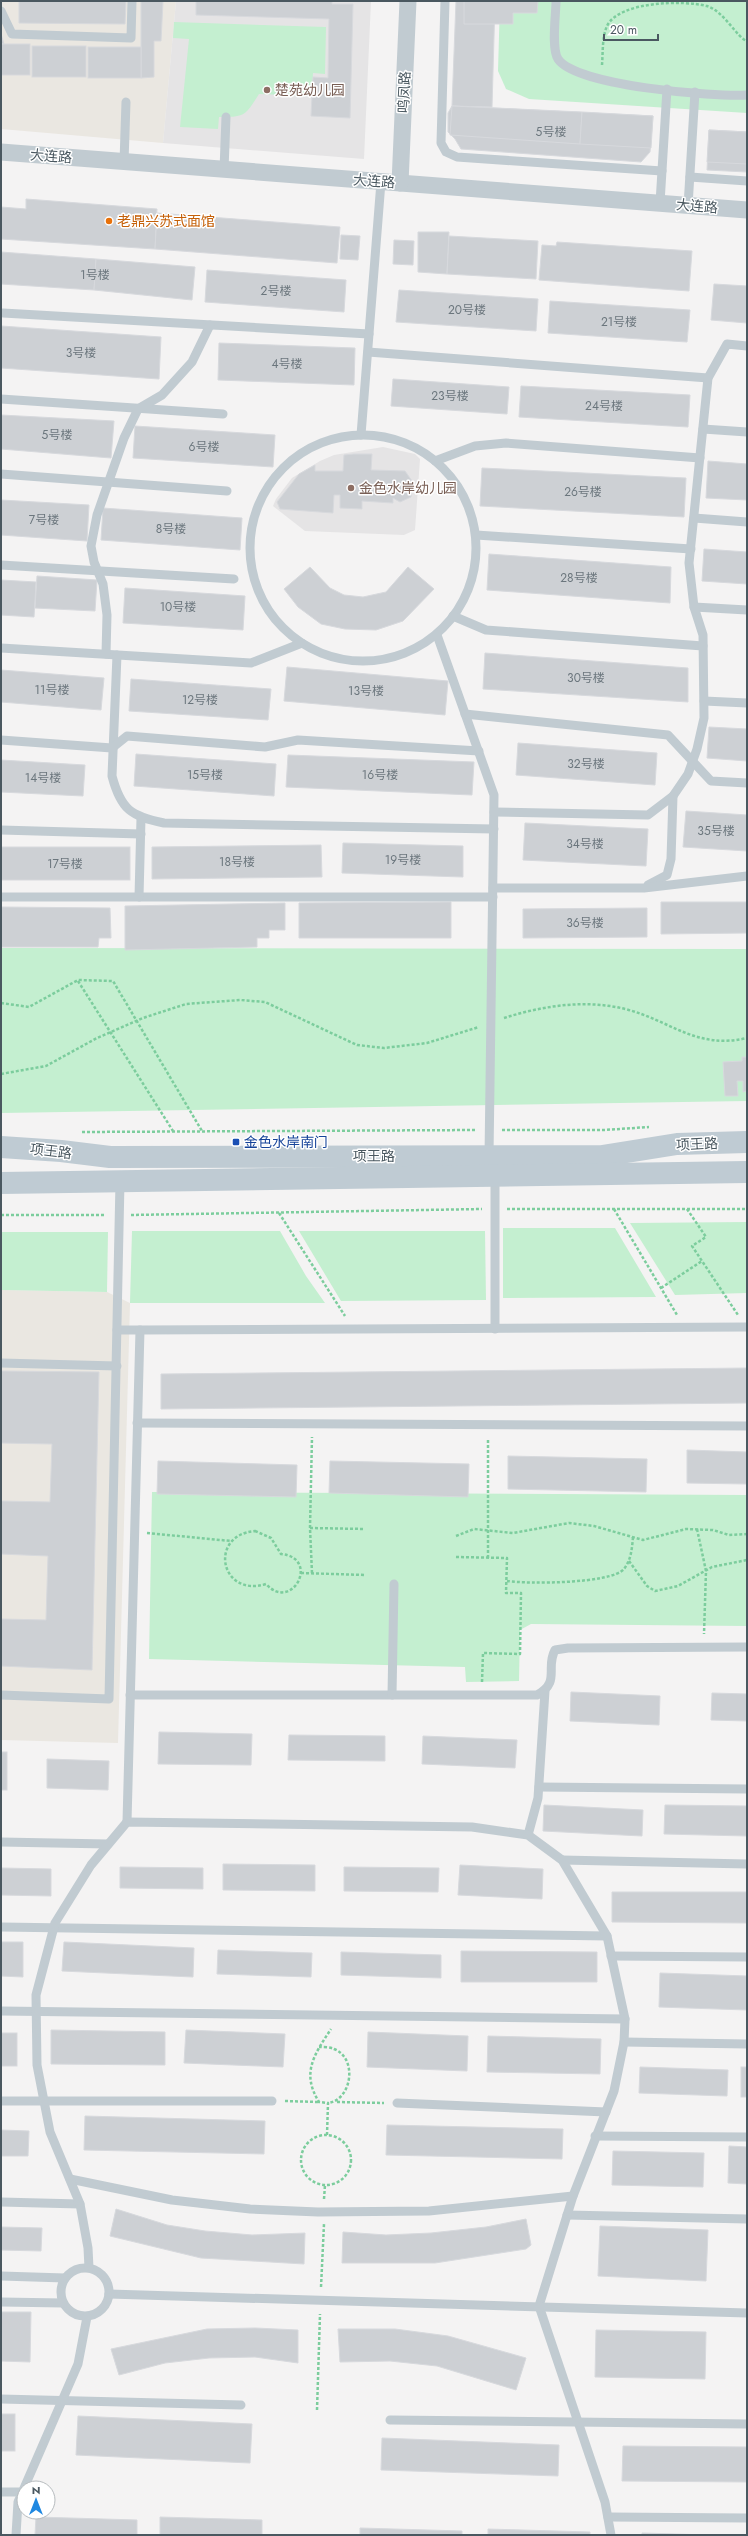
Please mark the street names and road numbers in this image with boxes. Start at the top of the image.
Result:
street label: 鸣凤路 [393,71,415,113]
street label: 大连路 [29,145,73,167]
street label: 大连路 [352,170,396,192]
street label: 大连路 [675,194,719,218]
street label: 项王路 [676,1133,718,1155]
street label: 项王路 [29,1139,73,1163]
street label: 项王路 [353,1146,395,1166]

